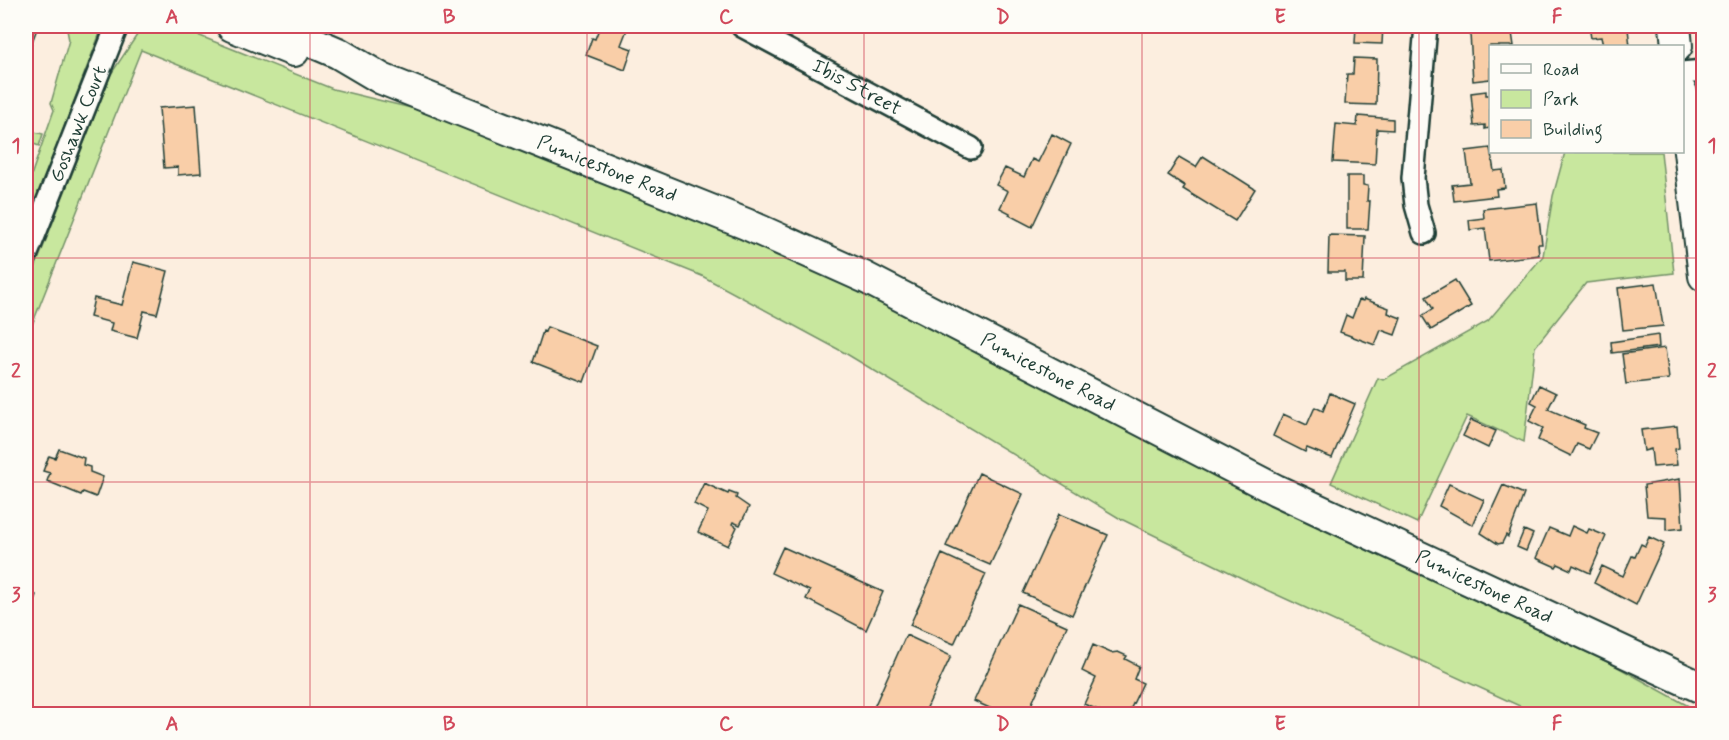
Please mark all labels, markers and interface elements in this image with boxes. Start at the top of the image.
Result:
text: A [165,4,179,31]
text: B [443,4,456,31]
text: C [719,4,734,31]
text: D [996,4,1010,31]
text: E [1274,4,1286,31]
text: F [1552,4,1563,31]
legend [1489,45,1684,153]
street label: Ibis Street [807,52,906,122]
text: Road [1543,58,1579,82]
street label: Goshawk Court [43,62,113,186]
text: Park [1543,88,1579,112]
text: Building [1543,118,1603,144]
street label: Pumicestone Road [533,129,681,209]
text: 1 [12,133,20,160]
text: 1 [1708,133,1716,160]
street label: Pumicestone Road [976,326,1120,418]
text: 2 [11,358,21,385]
text: 2 [1707,358,1717,385]
street label: Pumicestone Road [1411,543,1557,630]
text: 3 [11,582,21,609]
text: 3 [1707,582,1717,609]
text: A [165,711,179,738]
text: B [443,711,456,738]
text: C [719,711,734,738]
text: D [996,711,1010,738]
text: E [1274,711,1286,738]
text: F [1552,711,1563,738]

